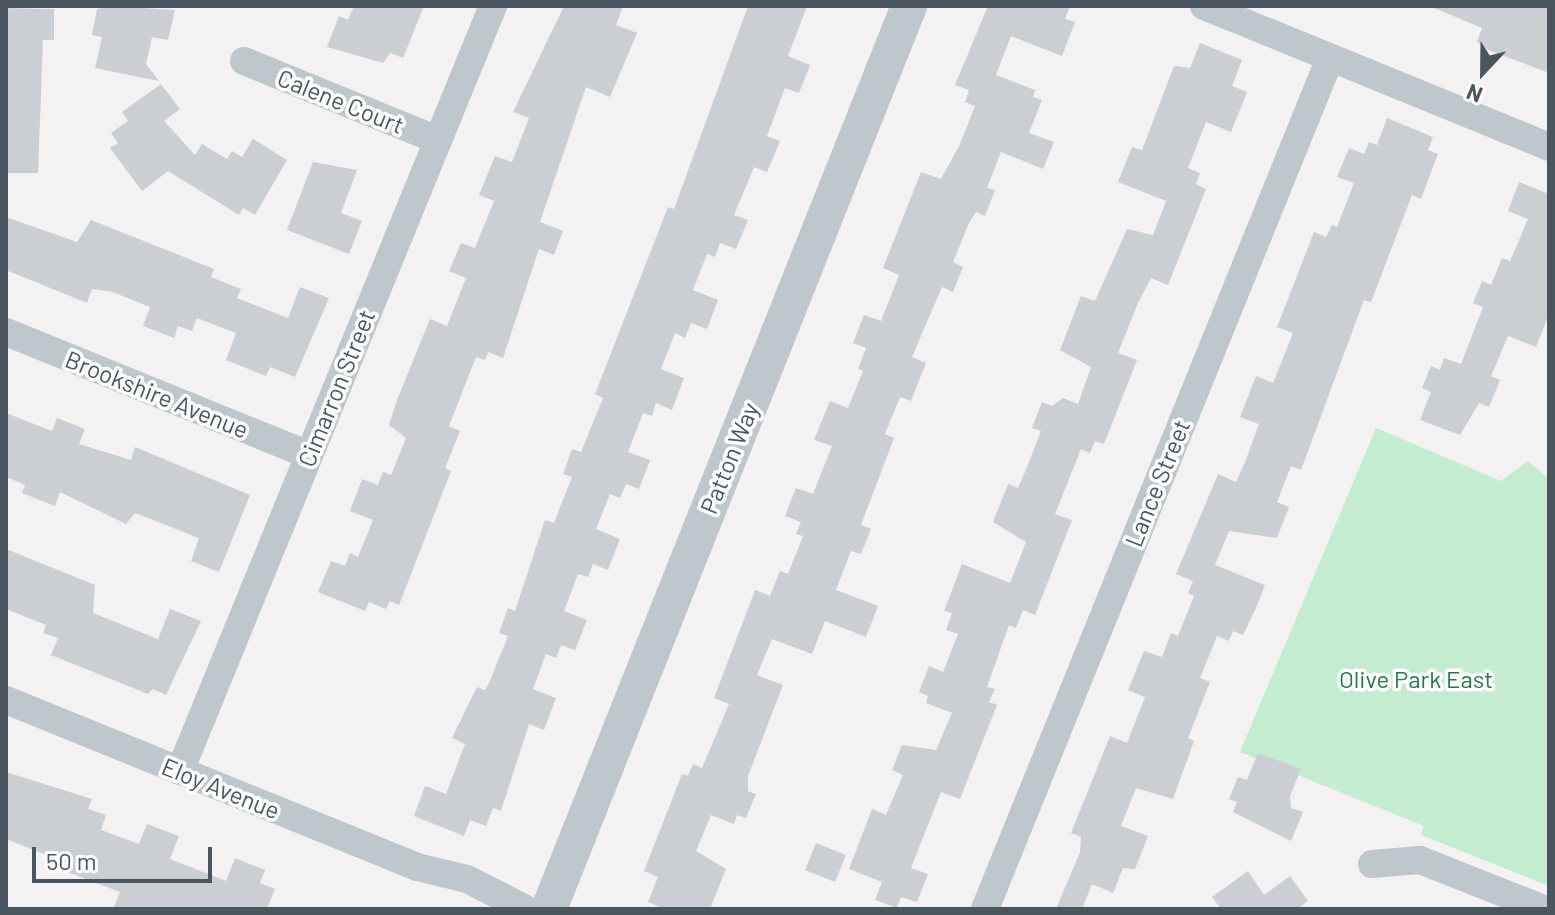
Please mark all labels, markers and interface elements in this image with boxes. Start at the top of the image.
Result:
north arrow [1443,32,1523,112]
street label: Calene Court [274,63,408,139]
text: N [1462,79,1486,109]
street label: Cimarron Street [291,305,381,471]
street label: Brookshire Avenue [61,344,253,444]
street label: Patton Way [694,398,764,518]
street label: Lance Street [1119,415,1195,551]
park label: Olive Park East [1339,665,1493,693]
street label: Eloy Avenue [158,751,284,825]
scale bar [36,831,216,881]
text: 50 m [46,846,97,875]

